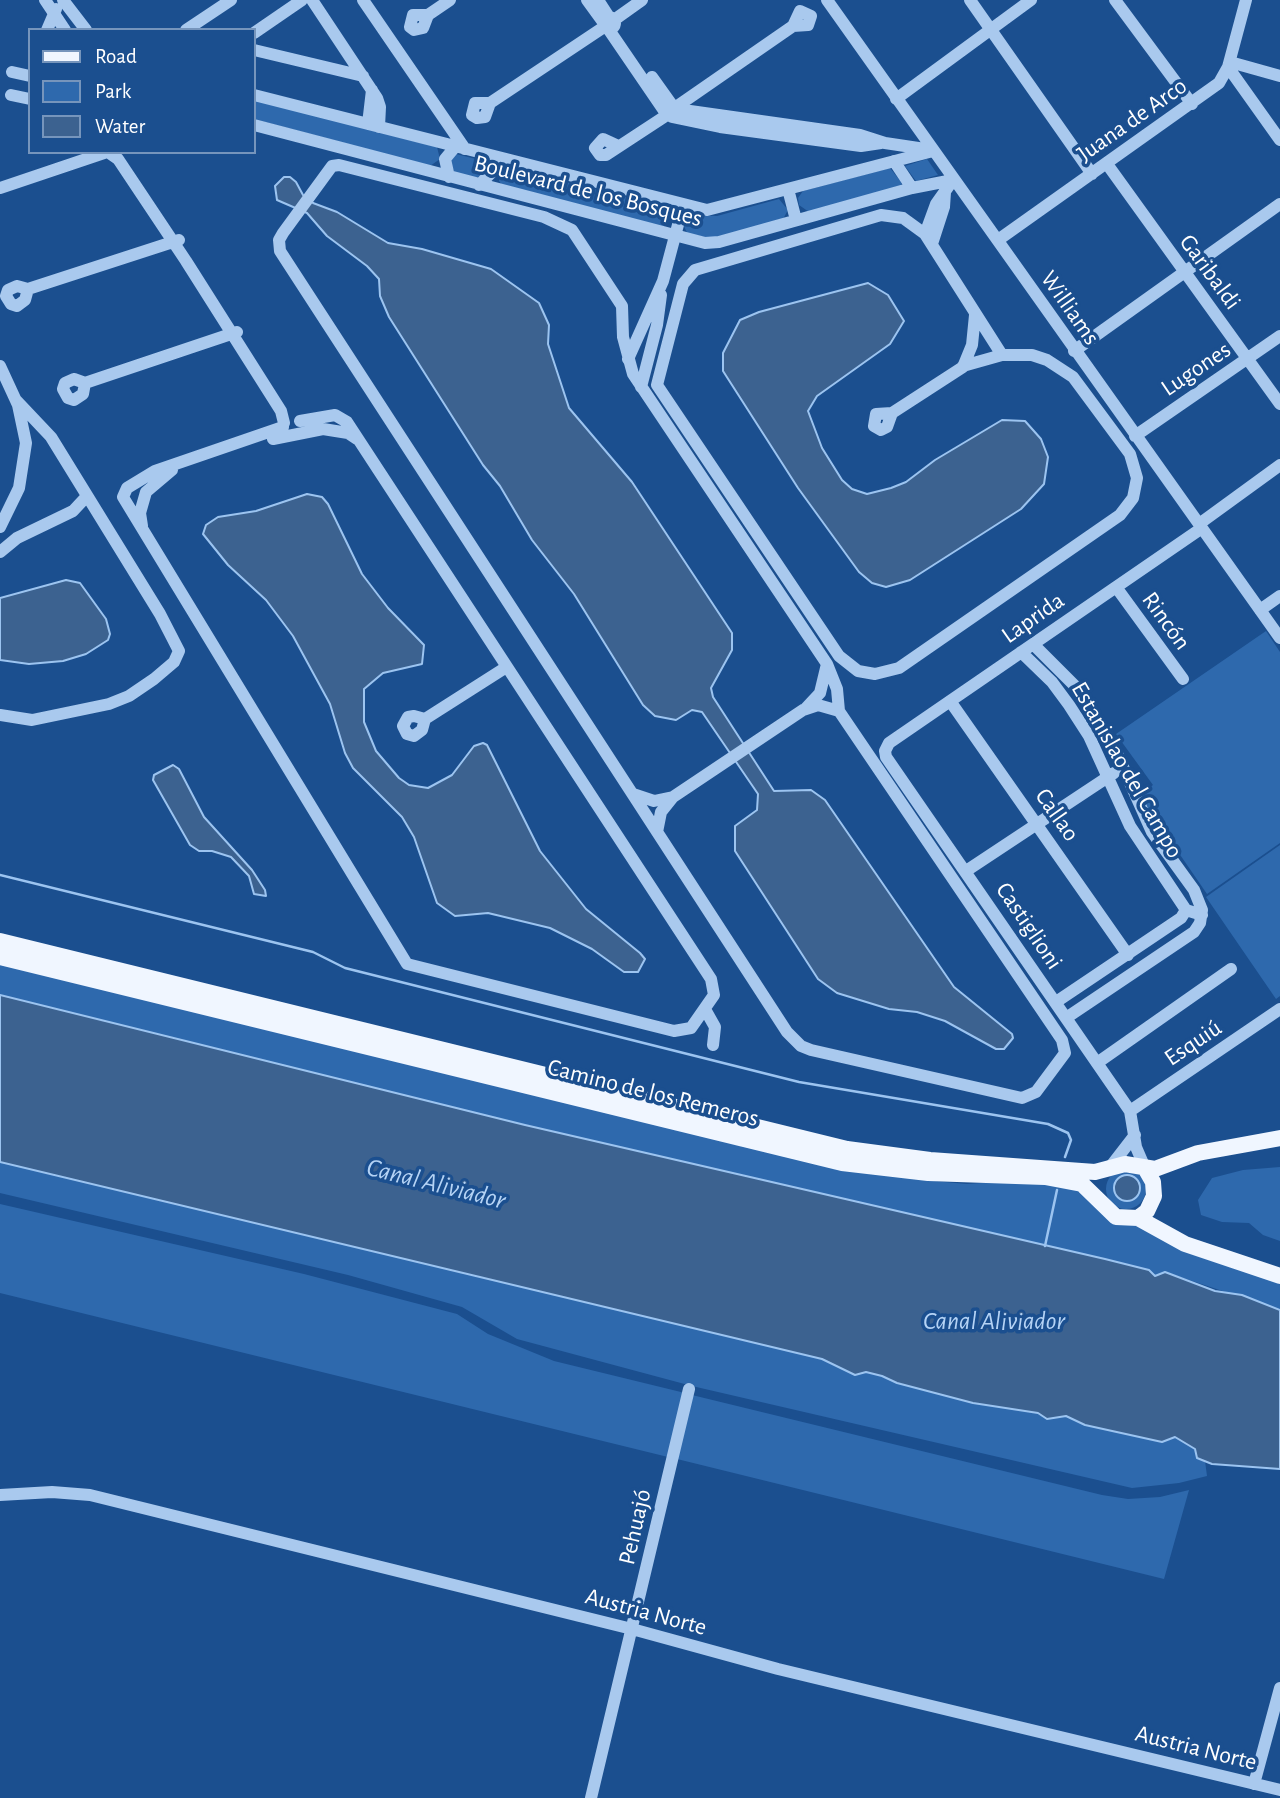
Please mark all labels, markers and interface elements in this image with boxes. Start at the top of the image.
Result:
legend [28,28,256,154]
text: Road [95,46,137,67]
street label: Juana de Arco [1071,72,1193,168]
text: Park [95,81,131,102]
text: Water [95,116,145,137]
street label: Boulevard de los Bosques [471,149,705,233]
street label: Garibaldi [1173,229,1247,315]
street label: Williams [1034,265,1106,351]
street label: Lugones [1156,335,1236,403]
street label: Laprida [996,586,1070,650]
street label: Rincón [1135,586,1197,656]
street label: Estanislao del Campo [1065,677,1189,863]
street label: Callao [1028,783,1086,847]
street label: Castiglioni [989,877,1069,975]
street label: Esquiú [1159,1013,1227,1073]
street label: Camino de los Remeros [544,1053,762,1133]
water label: Canal Aliviador [363,1152,509,1216]
water label: Canal Aliviador [923,1305,1065,1337]
street label: Pehuajó [612,1486,658,1568]
street label: Austria Norte [582,1582,710,1642]
street label: Austria Norte [1132,1719,1260,1777]

